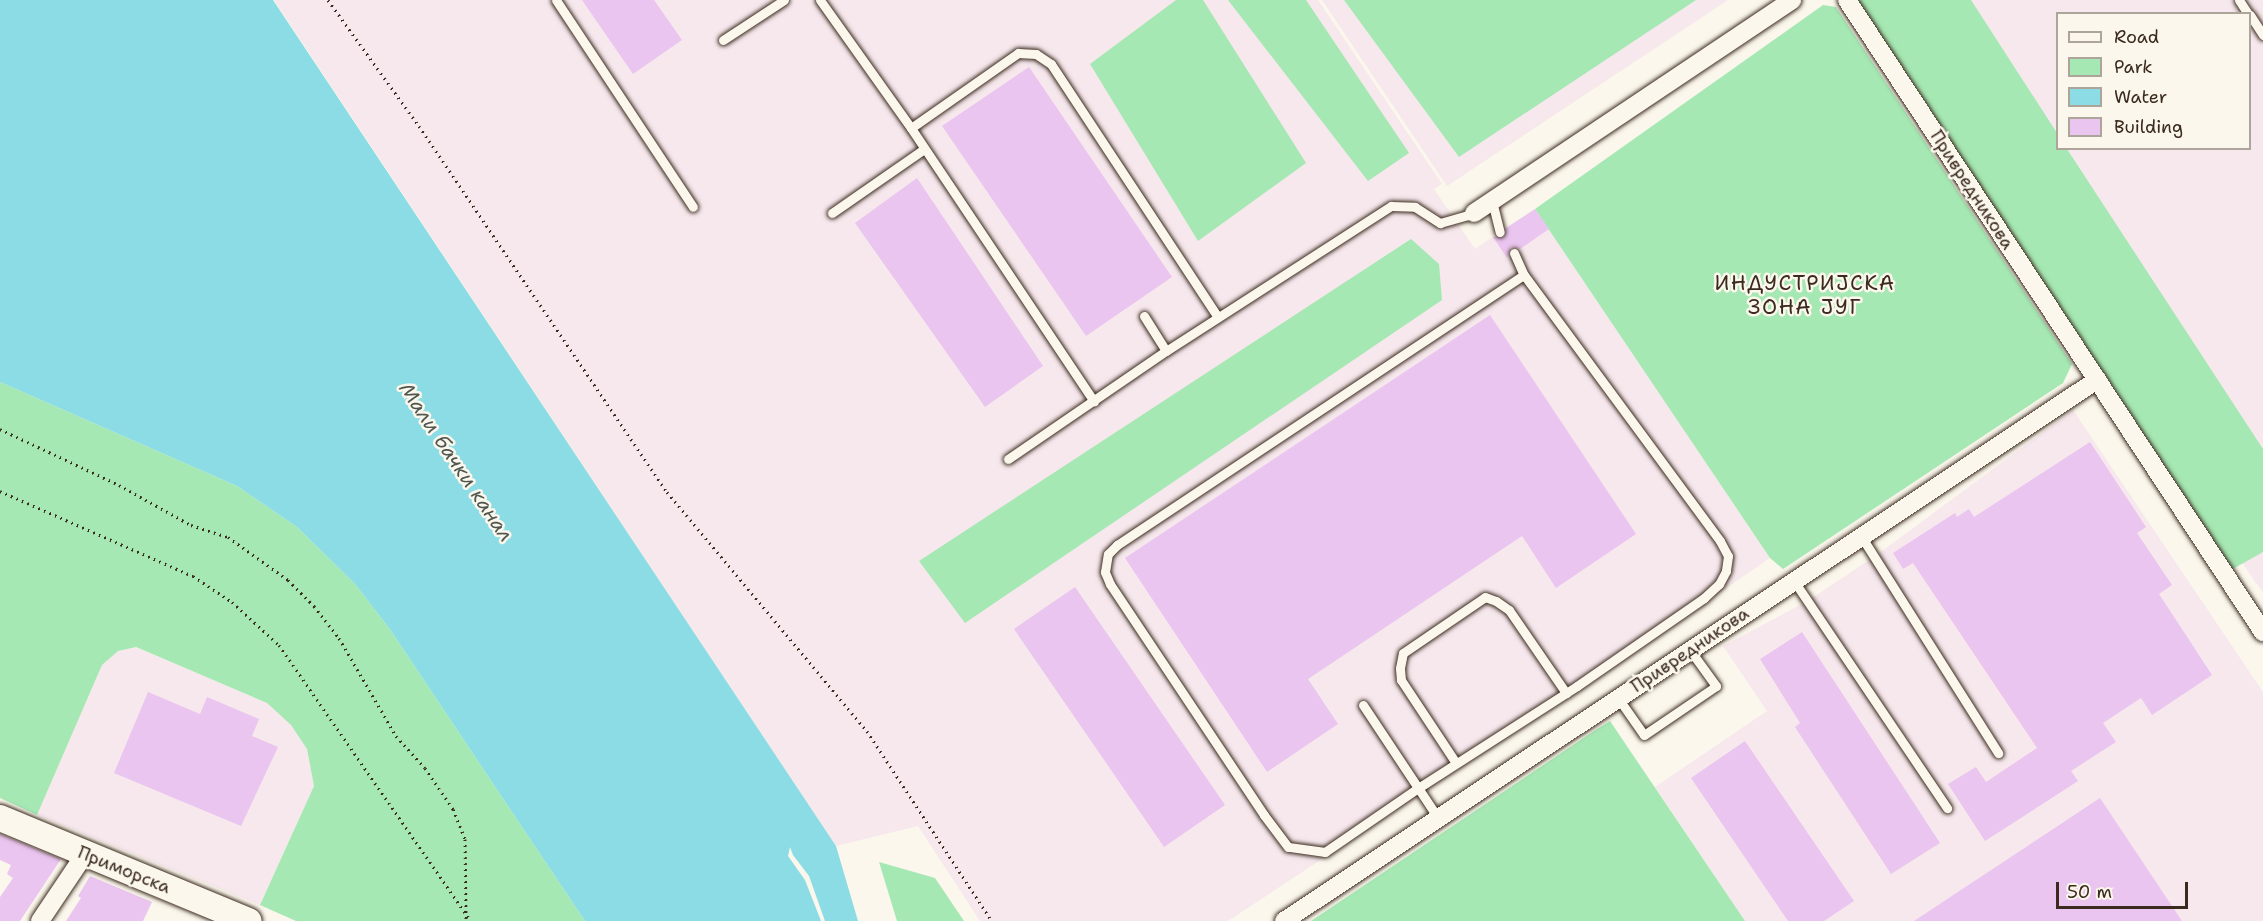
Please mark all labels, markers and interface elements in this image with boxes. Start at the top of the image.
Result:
legend [2056,12,2251,150]
text: Road [2114,25,2159,49]
text: Park [2114,55,2153,79]
text: Water [2114,85,2167,109]
text: Building [2114,115,2183,139]
street label: Привредникова [1925,126,2019,254]
district label: ИНДУСТРИЈСКА ЗОНА ЈУГ [1714,270,1896,320]
water label: Мали бачки канал [394,378,518,546]
street label: Привредникова [1627,603,1753,697]
street label: Приморска [74,842,174,898]
scale bar [2059,870,2191,908]
text: 50 m [2067,880,2112,904]

